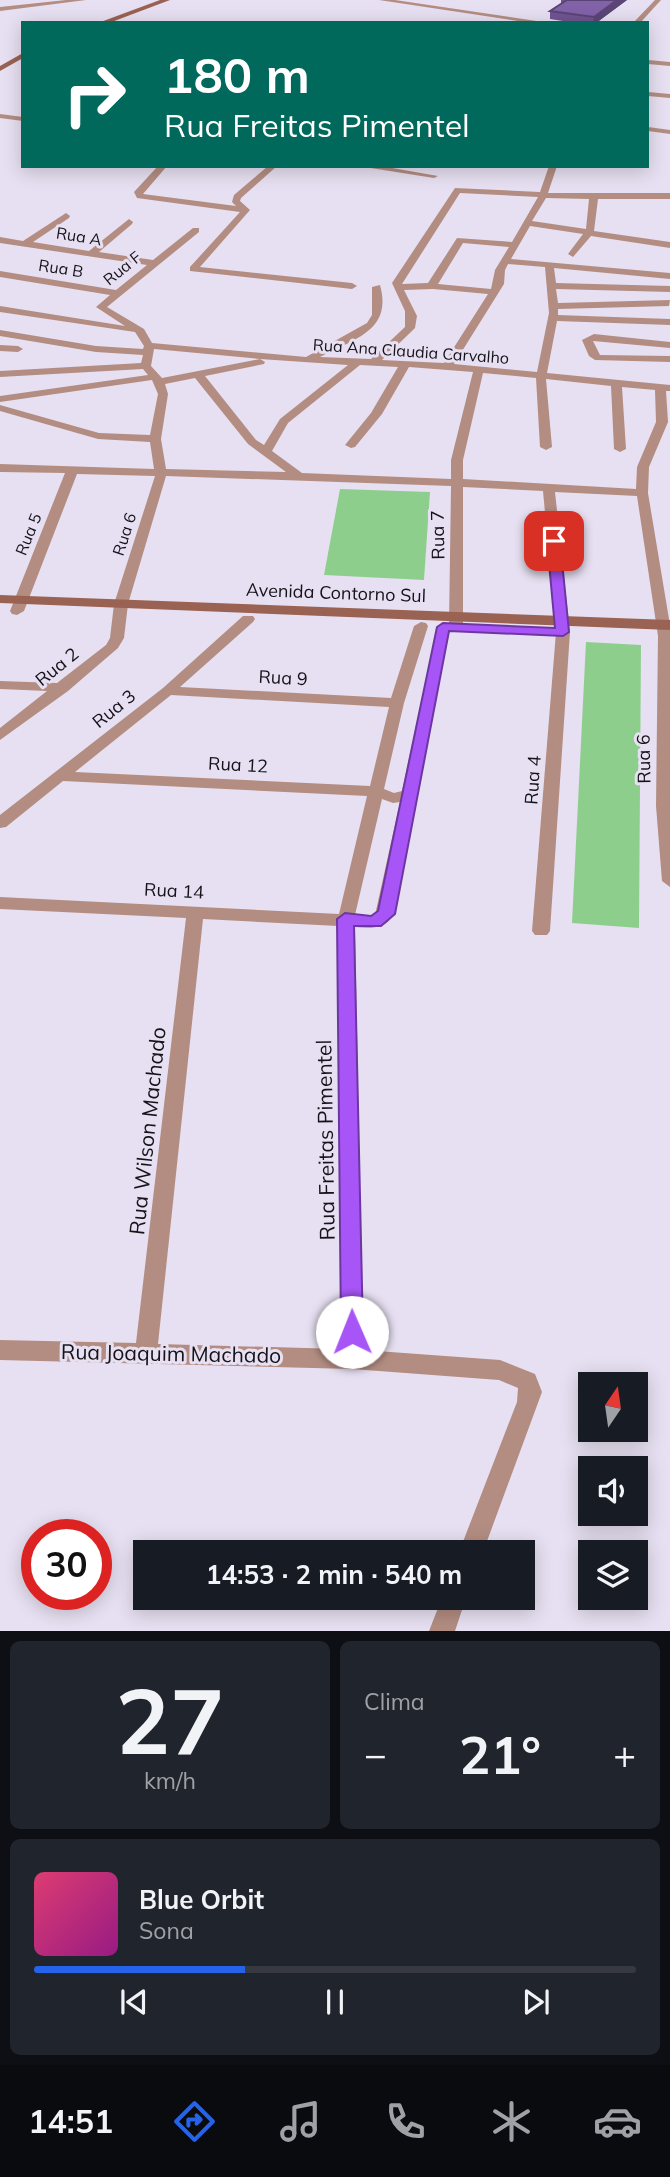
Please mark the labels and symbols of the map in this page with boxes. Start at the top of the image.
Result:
street label: Rua A [55,223,103,249]
street label: Rua F [99,247,145,289]
street label: Rua B [37,255,85,281]
street label: Rua Ana Claudia Carvalho [312,334,510,368]
street label: Rua 5 [11,510,45,558]
street label: Rua 6 [108,510,140,558]
street label: Rua 7 [426,510,449,560]
pin [524,511,584,571]
street label: Avenida Contorno Sul [246,578,426,607]
street label: Rua 2 [30,642,83,691]
street label: Rua 9 [258,665,308,690]
street label: Rua 3 [87,684,140,733]
street label: Rua 6 [632,734,655,784]
street label: Rua 12 [207,751,269,778]
street label: Rua 4 [519,754,546,805]
street label: Rua 14 [143,877,205,904]
street label: Rua Wilson Machado [123,1026,171,1236]
street label: Rua Freitas Pimentel [310,1040,340,1241]
position arrow [315,1295,389,1369]
street label: Rua Joaquim Machado [61,1338,281,1368]
north arrow [578,1372,648,1442]
speed limit sign: 30 [21,1519,112,1610]

